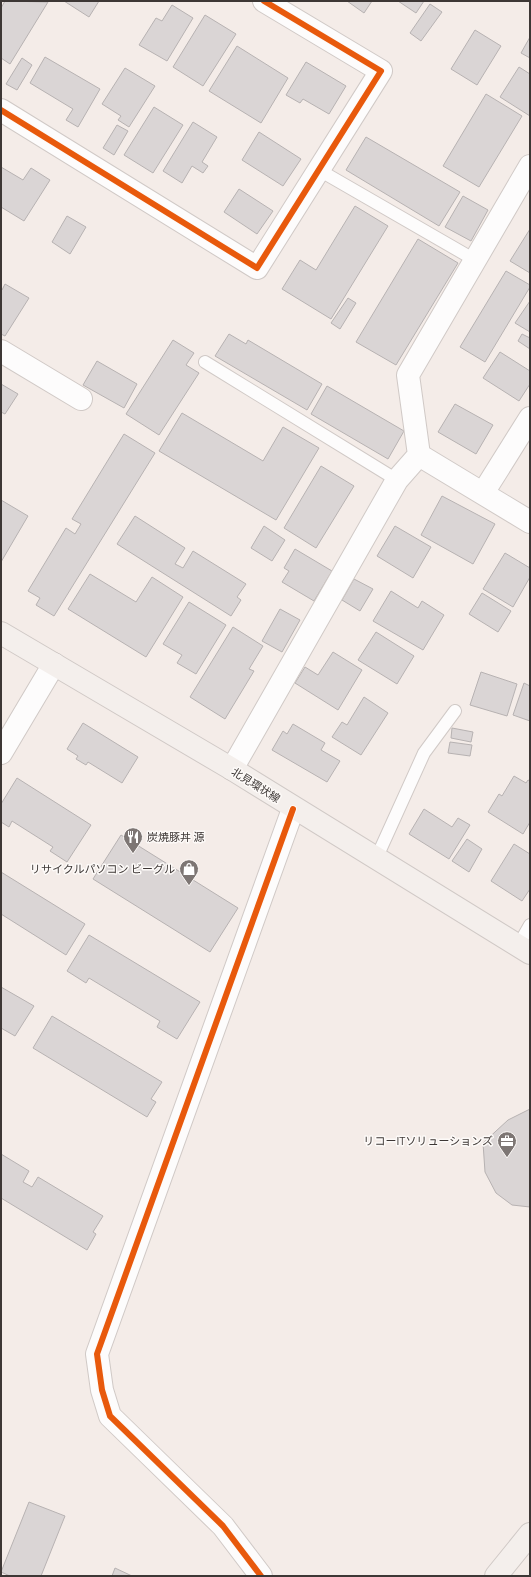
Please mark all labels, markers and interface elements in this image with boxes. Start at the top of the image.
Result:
street label: 北見環状線 [229,765,283,805]
restaurant icon: 炭焼豚丼 源 [122,826,144,854]
place label: 炭焼豚丼 源 [147,831,205,843]
shop icon: リサイクルパソコン ビーグル [178,858,200,886]
place label: リサイクルパソコン ビーグル [30,863,175,875]
office icon: リコーITソリューションズ [496,1130,518,1158]
place label: リコーITソリューションズ [364,1135,493,1147]

